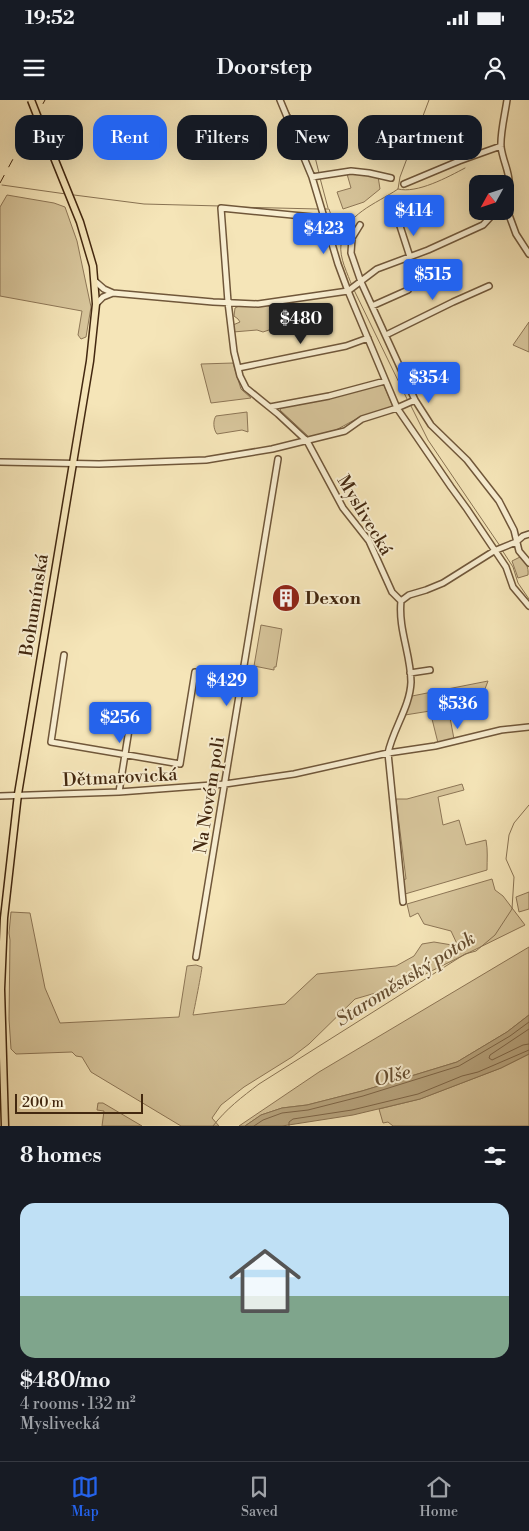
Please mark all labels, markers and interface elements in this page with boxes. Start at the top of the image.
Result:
text: 19:52 [25,6,75,30]
icon: menu [20,54,48,82]
text: Doorstep [216,54,313,81]
icon: person [481,54,509,82]
chip: Buy [15,115,83,160]
chip: Rent [93,115,167,160]
chip: Filters [177,115,267,160]
chip: New [277,115,348,160]
chip: Apartment [358,115,482,160]
north arrow [469,175,514,220]
map controls [469,175,514,220]
pin: $414 [384,194,444,237]
text: $414 [395,201,433,221]
pin: $423 [294,212,354,255]
text: $423 [304,219,344,239]
pin: $515 [403,258,463,301]
text: $515 [414,265,452,285]
pin: $480 [271,302,331,345]
text: $480 [280,309,322,329]
pin: $354 [399,362,459,404]
text: $354 [409,368,449,388]
street label: Myslivecká [332,471,398,560]
street label: Bohumínská [15,551,54,659]
building icon: Dexon [271,583,301,613]
place label: Dexon [305,587,361,610]
pin: $429 [197,664,257,707]
text: $429 [207,671,247,691]
pin: $536 [428,688,488,730]
text: $536 [438,694,478,714]
pin: $256 [90,702,150,744]
text: $256 [100,708,140,728]
street label: Na Novém poli [189,735,230,855]
street label: Dětmarovická [62,763,179,792]
water label: Staroměstský potok [331,926,480,1032]
water label: Olše [372,1060,413,1092]
scale bar [15,1091,142,1114]
text: 200 m [22,1094,64,1112]
icon: filters [481,1142,509,1170]
text: 8 homes [20,1143,102,1169]
icon: home [220,1236,310,1326]
text: $480/mo [20,1368,111,1394]
text: 4 rooms · 132 m² [20,1394,136,1414]
text: Myslivecká [20,1414,100,1434]
tab: Map [71,1473,99,1521]
tab: Saved [241,1473,278,1521]
tab: Home [420,1473,458,1521]

